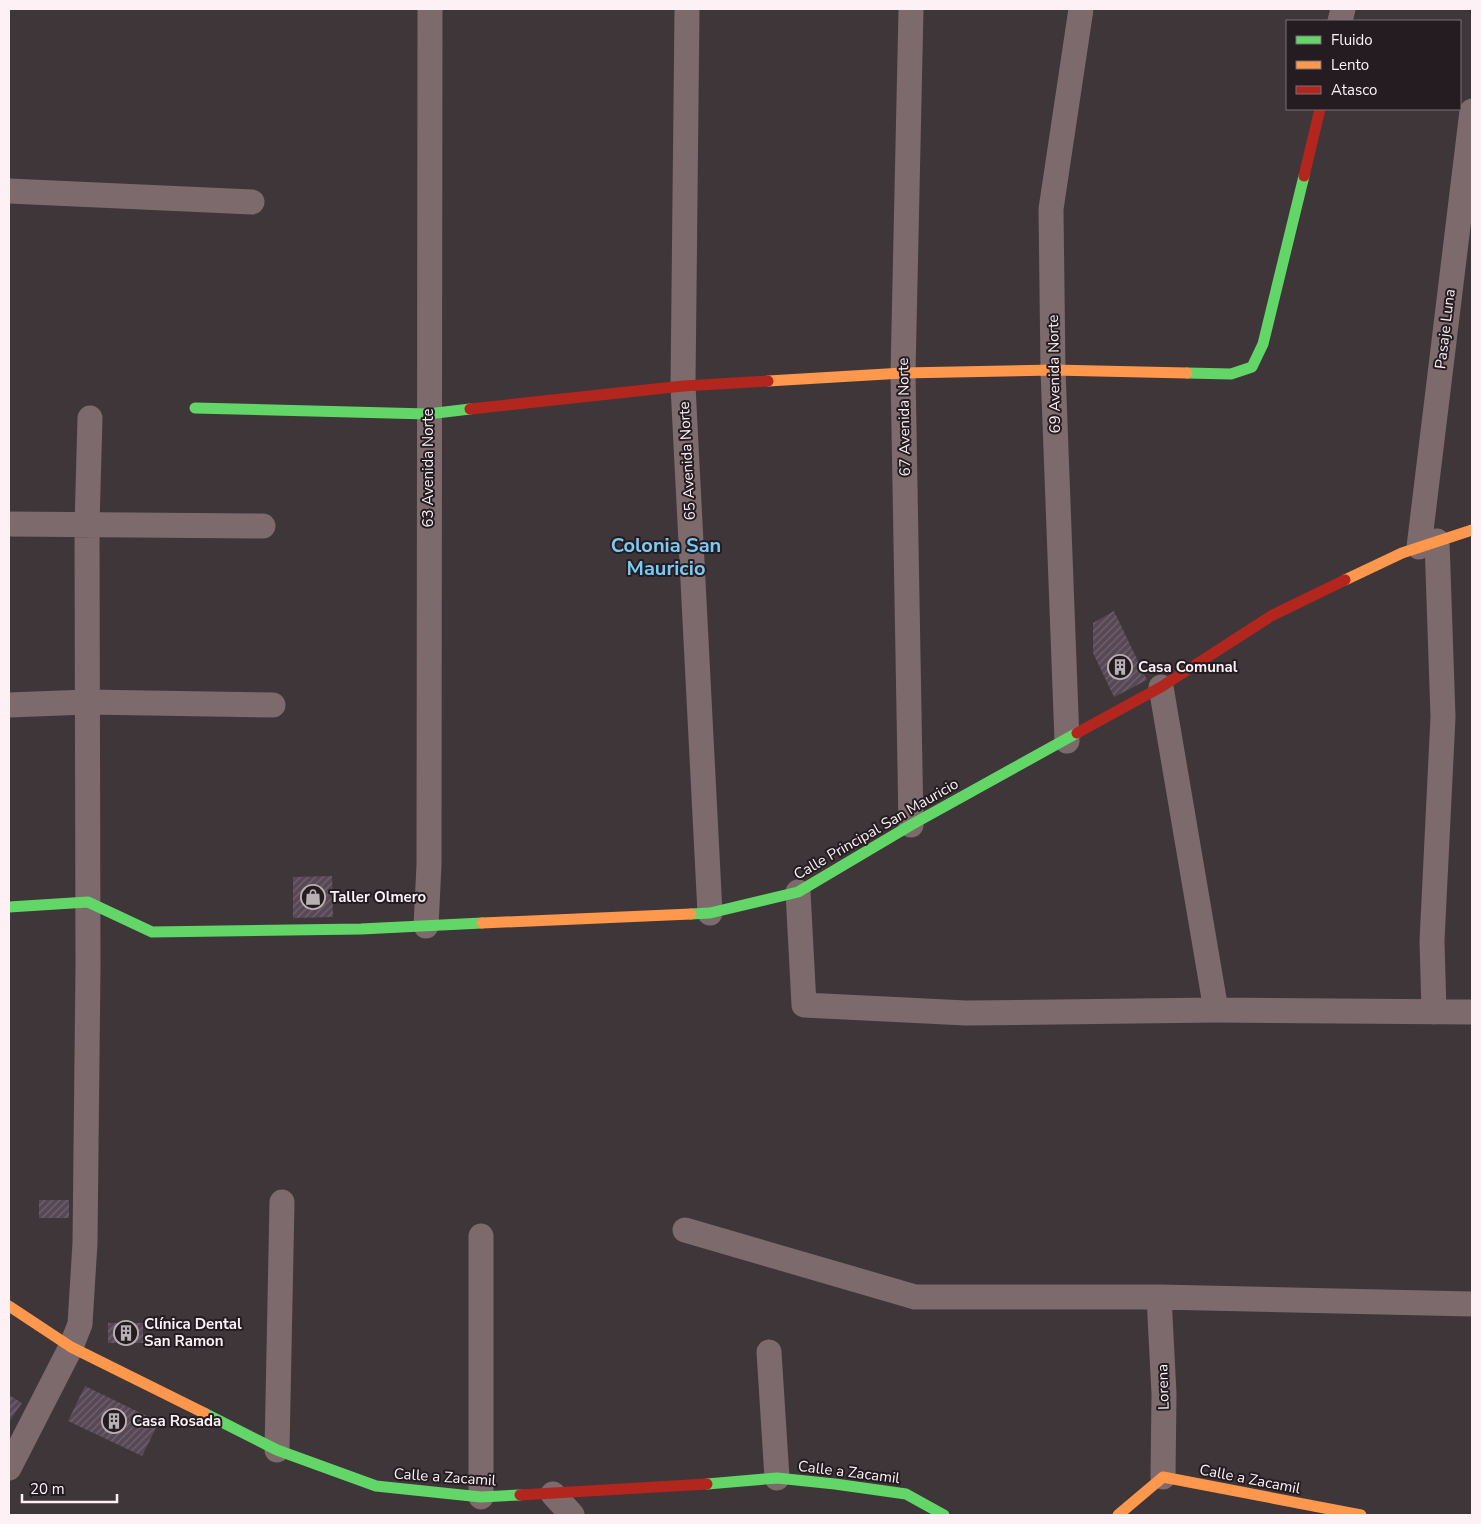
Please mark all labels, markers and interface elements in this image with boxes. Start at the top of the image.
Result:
legend [1286,20,1461,110]
text: Fluido [1331,30,1373,50]
text: Lento [1331,55,1369,75]
text: Atasco [1331,80,1377,100]
street label: Pasaje Luna [1430,288,1460,370]
street label: 69 Avenida Norte [1043,314,1065,434]
street label: 67 Avenida Norte [893,357,915,477]
street label: 65 Avenida Norte [674,401,700,521]
street label: 63 Avenida Norte [418,409,438,527]
district label: Colonia San Mauricio [611,532,721,582]
building icon: Casa Comunal [1107,654,1133,680]
place label: Casa Comunal [1138,657,1238,677]
street label: Calle Principal San Mauricio [790,774,962,884]
shop icon: Taller Olmero [300,884,326,910]
place label: Taller Olmero [330,887,427,907]
place label: Clínica Dental San Ramon [144,1314,242,1351]
building icon: Clínica Dental San Ramon [113,1320,139,1346]
street label: Lorena [1152,1364,1174,1410]
building icon: Casa Rosada [101,1408,127,1434]
place label: Casa Rosada [132,1411,221,1431]
street label: Calle a Zacamil [797,1456,902,1488]
street label: Calle a Zacamil [1198,1459,1303,1499]
street label: Calle a Zacamil [393,1463,497,1491]
scale bar [22,1472,118,1504]
text: 20 m [30,1479,65,1499]

